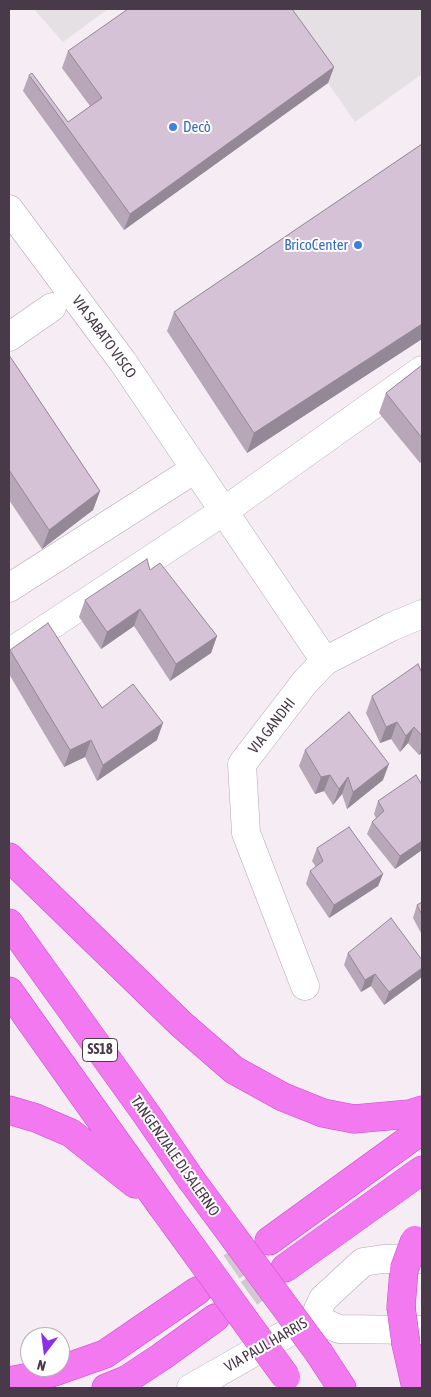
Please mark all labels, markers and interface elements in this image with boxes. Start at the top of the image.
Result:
place label: Decò [183,118,211,136]
marker: Decò [167,121,179,133]
place label: BricoCenter [284,236,348,254]
marker: BricoCenter [352,239,364,251]
street label: VIA SABATO VISCO [68,292,140,382]
street label: VIA GANDHI [245,695,299,757]
road number: SS18 [82,1038,118,1062]
street label: TANGENZIALE DI SALERNO [127,1092,223,1220]
street label: VIA PAUL HARRIS [221,1314,311,1376]
north arrow [20,1327,70,1377]
text: N [35,1357,47,1374]

